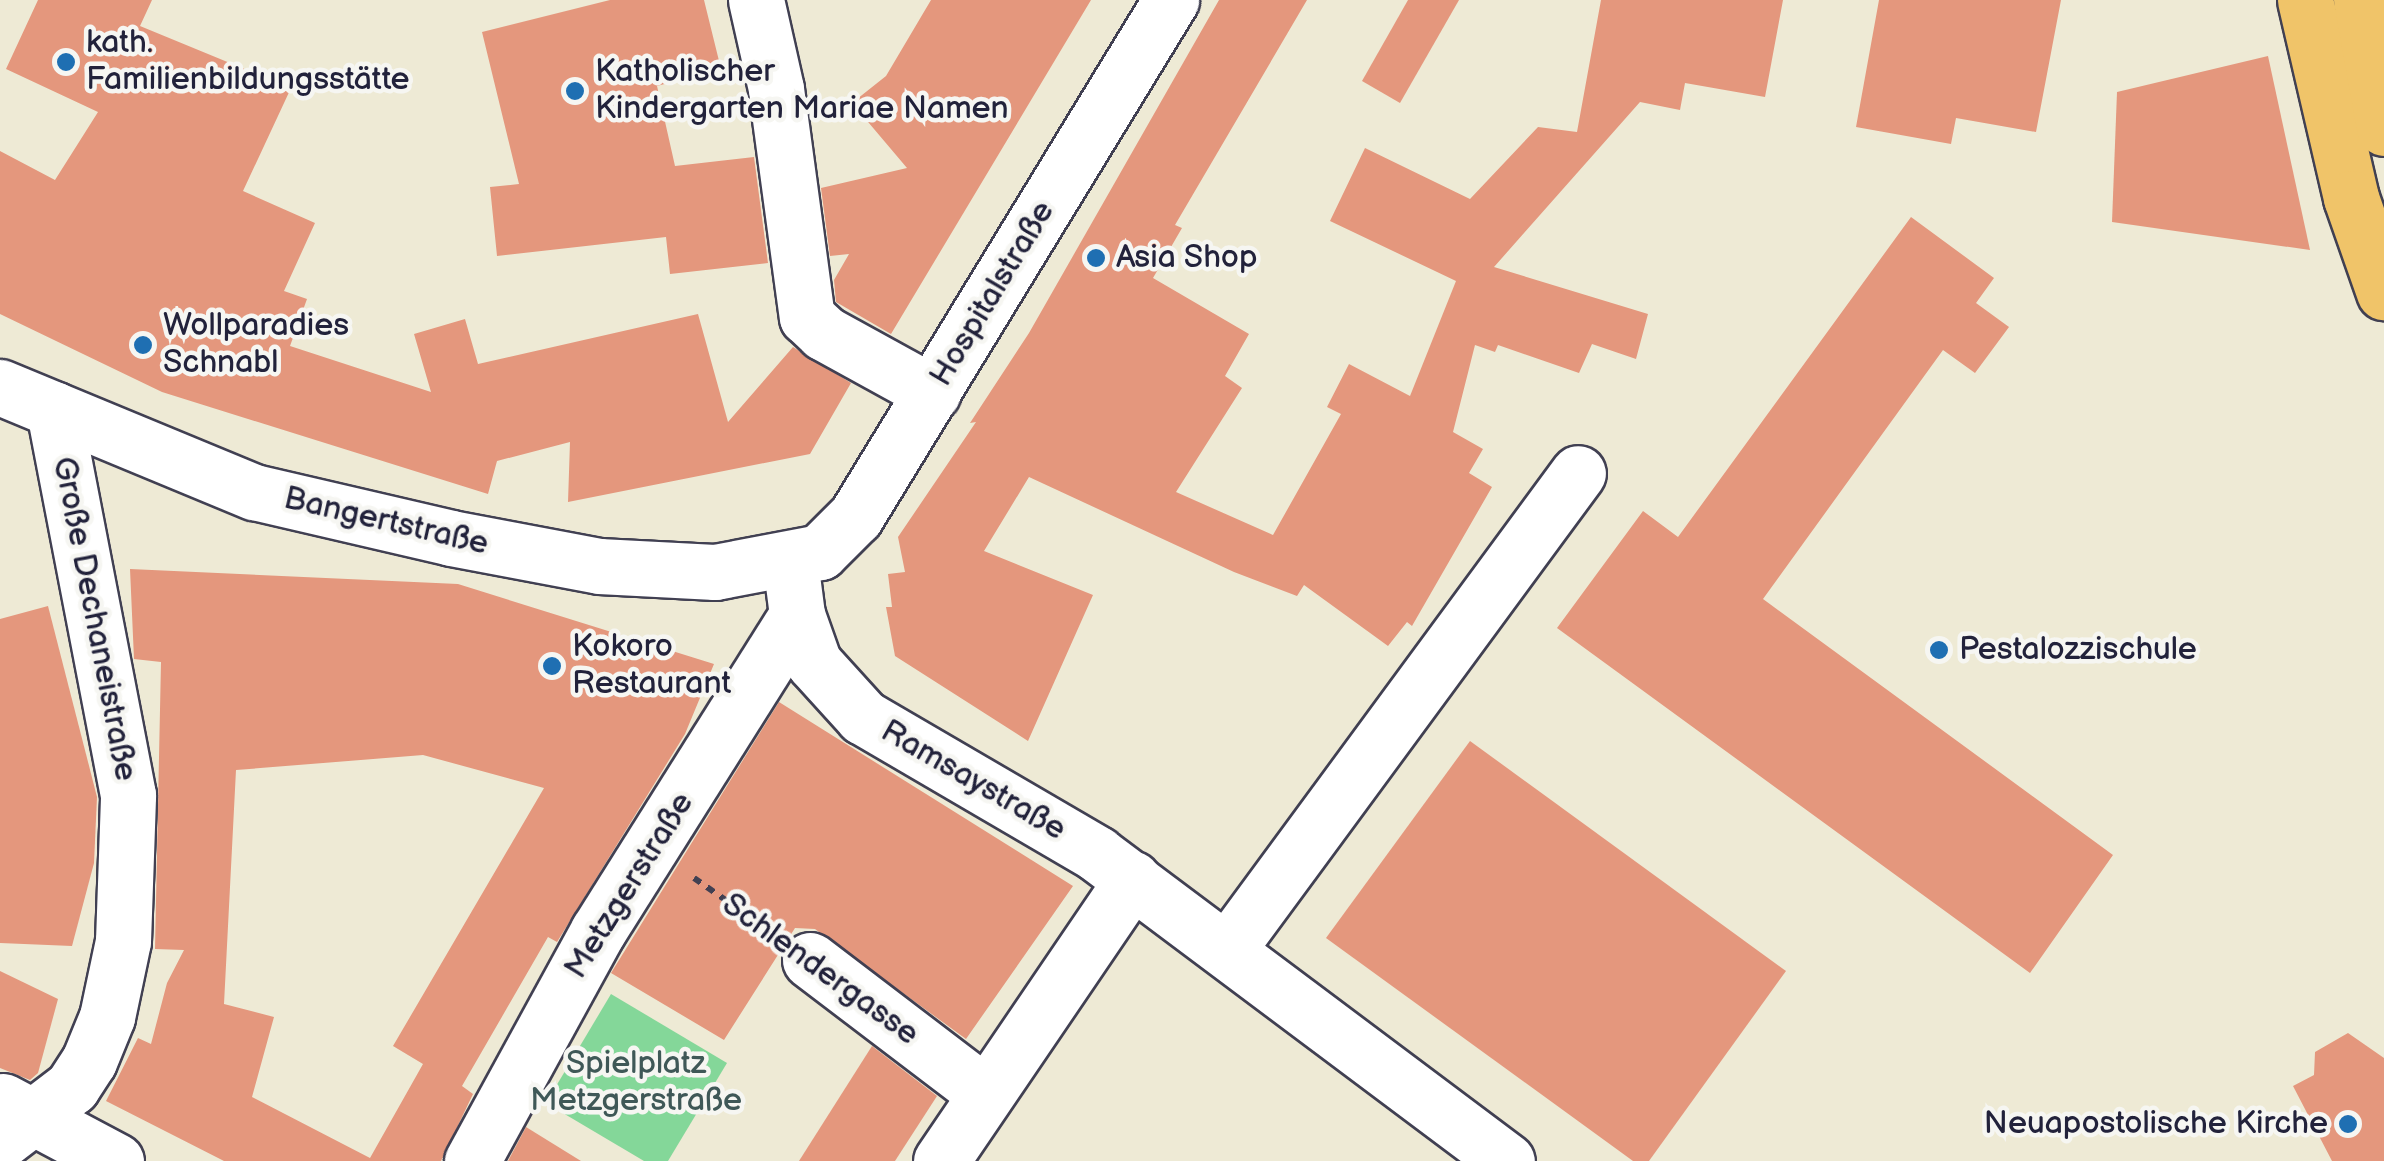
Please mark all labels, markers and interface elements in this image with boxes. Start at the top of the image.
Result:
place label: kath. Familienbildungsstätte [86,25,410,100]
marker: kath. Familienbildungsstätte [55,51,77,73]
place label: Katholischer Kindergarten Mariae Namen [595,54,1009,129]
marker: Katholischer Kindergarten Mariae Namen [564,80,586,102]
street label: Hospitalstraße [923,194,1063,394]
place label: Asia Shop [1116,239,1258,277]
marker: Asia Shop [1085,247,1107,269]
place label: Wollparadies Schnabl [163,308,349,383]
marker: Wollparadies Schnabl [132,334,154,356]
street label: Große Dechaneistraße [44,454,144,784]
street label: Bangertstraße [280,480,492,564]
place label: Kokoro Restaurant [572,629,731,704]
place label: Pestalozzischule [1959,631,2197,669]
marker: Pestalozzischule [1928,639,1950,661]
marker: Kokoro Restaurant [541,655,563,677]
street label: Ramsaystraße [874,713,1072,849]
street label: Metzgerstraße [558,786,702,986]
street label: Schlendergasse [714,886,926,1054]
park label: Spielplatz Metzgerstraße [530,1046,742,1121]
place label: Neuapostolische Kirche [1984,1105,2328,1143]
marker: Neuapostolische Kirche [2337,1113,2359,1135]

